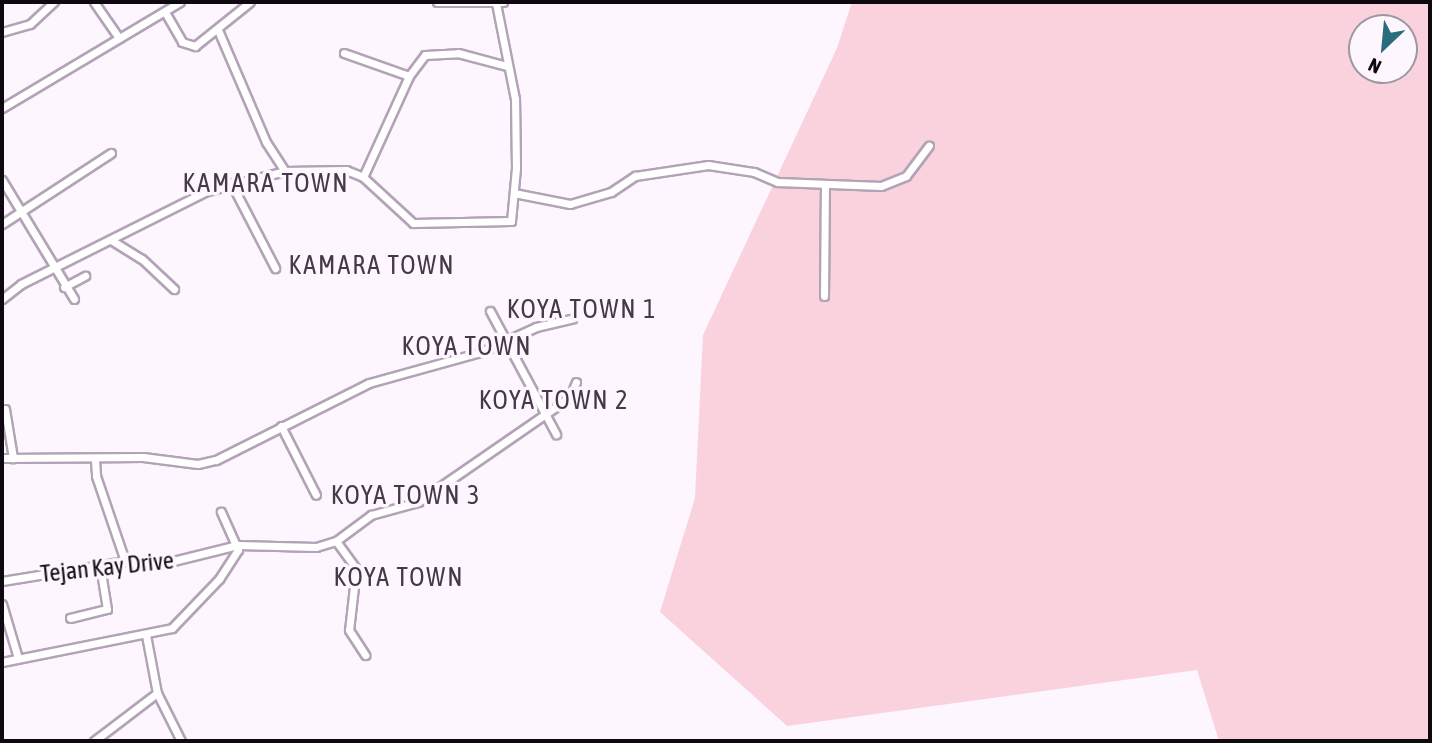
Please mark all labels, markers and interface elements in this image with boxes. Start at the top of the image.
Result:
north arrow [1348,14,1418,84]
text: N [1365,54,1385,78]
district label: KAMARA TOWN [184,168,348,200]
district label: KAMARA TOWN [290,250,454,282]
district label: KOYA TOWN 1 [508,294,656,326]
district label: KOYA TOWN [403,331,531,363]
district label: KOYA TOWN 2 [480,385,628,417]
district label: KOYA TOWN 3 [332,480,480,512]
street label: Tejan Kay Drive [39,546,175,588]
district label: KOYA TOWN [335,562,463,594]

